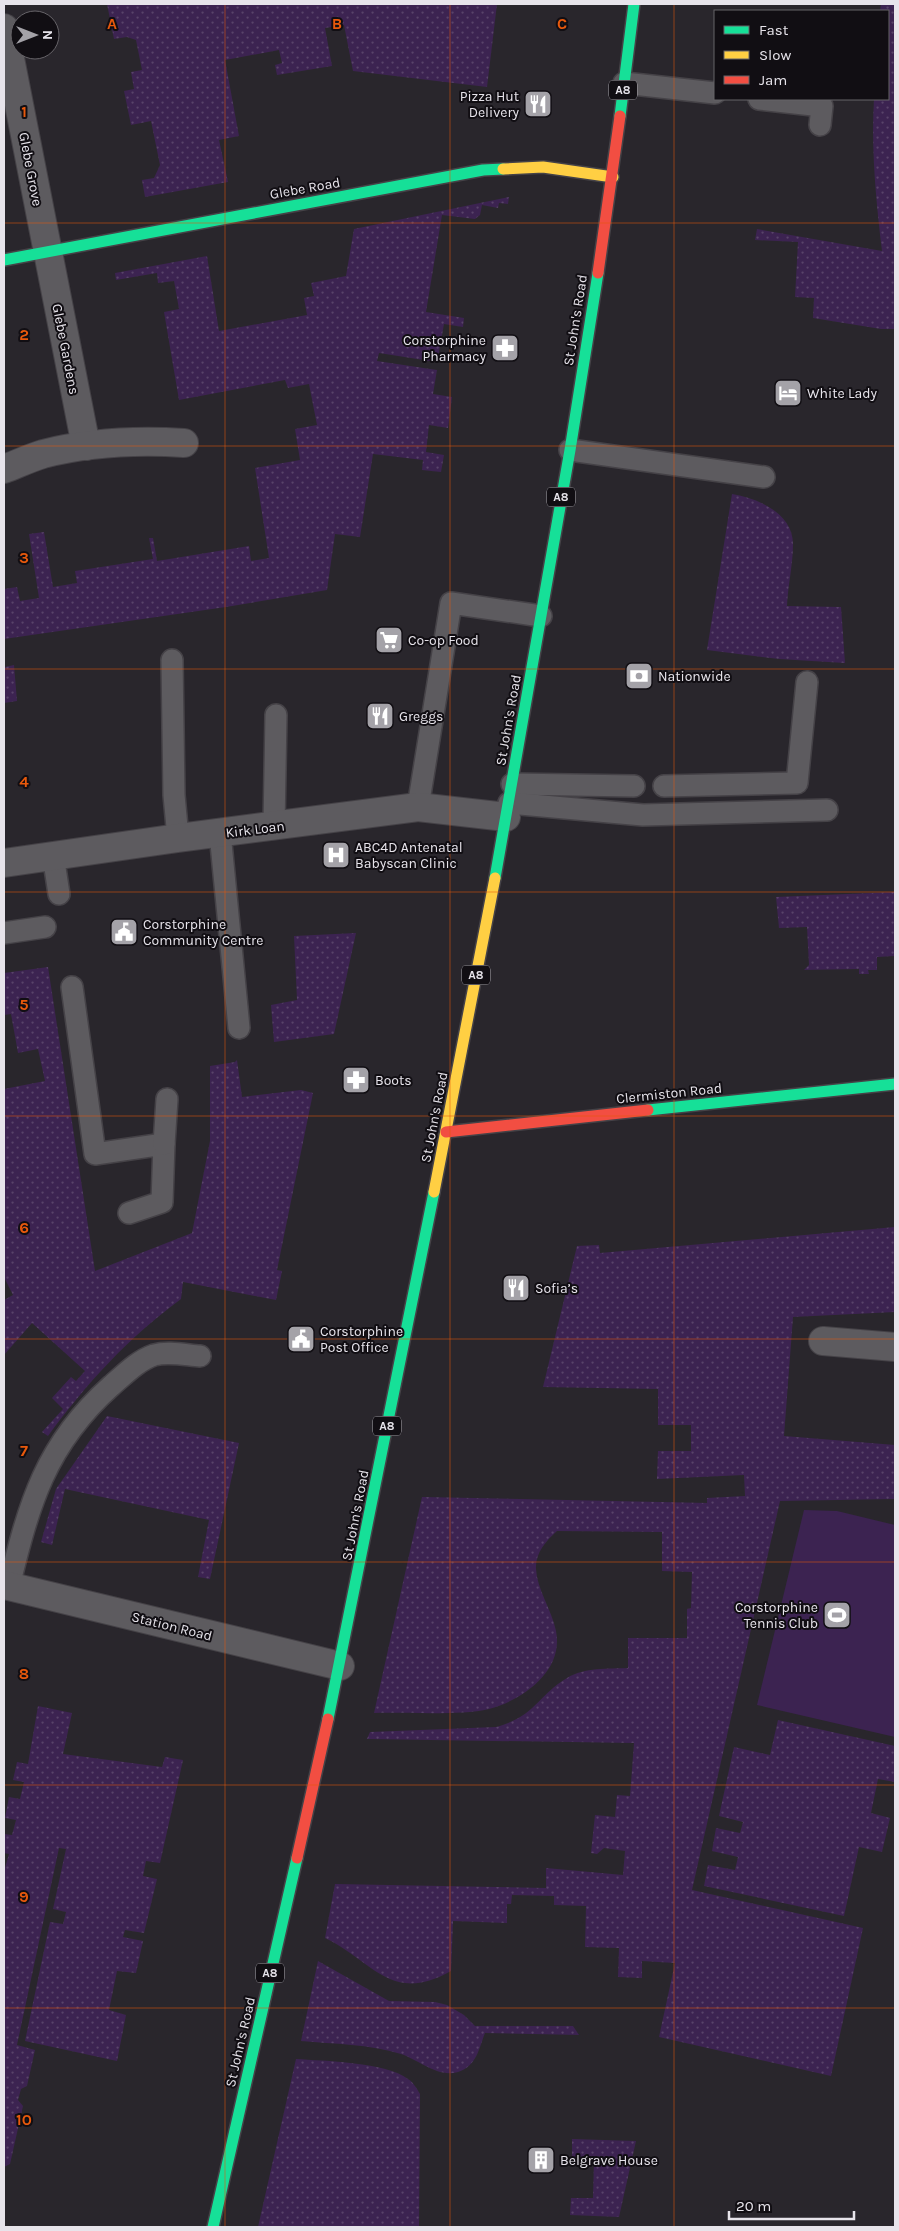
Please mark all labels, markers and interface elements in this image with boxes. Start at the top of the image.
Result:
north arrow [10,10,60,60]
legend [714,10,889,100]
text: A [107,14,117,33]
text: B [332,14,342,33]
text: C [557,14,567,33]
text: Fast [759,21,789,39]
text: N [39,30,56,40]
text: Slow [759,46,791,64]
text: Jam [759,71,787,89]
road number: A8 [609,80,637,100]
place label: Pizza Hut Delivery [460,88,519,121]
restaurant icon: Pizza Hut Delivery [523,89,553,119]
text: 1 [21,102,27,121]
street label: Glebe Grove [15,131,46,207]
street label: Glebe Road [269,174,342,203]
street label: St John's Road [560,273,591,367]
street label: Glebe Gardens [48,302,83,396]
text: 2 [19,325,29,344]
place label: Corstorphine Pharmacy [403,332,486,365]
pharmacy icon: Corstorphine Pharmacy [490,333,520,363]
hotel icon: White Lady [773,378,803,408]
place label: White Lady [807,385,877,402]
road number: A8 [547,488,575,507]
text: 3 [19,548,29,567]
supermarket icon: Co-op Food [374,625,404,655]
place label: Co-op Food [408,632,479,649]
bank icon: Nationwide [624,661,654,691]
place label: Nationwide [658,668,731,685]
street label: St John's Road [492,673,525,767]
restaurant icon: Greggs [365,701,395,731]
place label: Greggs [399,708,443,725]
text: 4 [19,772,29,791]
street label: Kirk Loan [225,817,286,842]
place label: ABC4D Antenatal Babyscan Clinic [355,839,463,872]
hospital icon: ABC4D Antenatal Babyscan Clinic [321,840,351,870]
place label: Corstorphine Community Centre [143,916,263,949]
public building icon: Corstorphine Community Centre [109,917,139,947]
road number: A8 [462,966,490,984]
text: 5 [19,995,29,1014]
pharmacy icon: Boots [341,1065,371,1095]
street label: St John's Road [417,1070,452,1164]
place label: Boots [375,1072,412,1089]
street label: Clermiston Road [615,1079,723,1108]
text: 6 [19,1218,29,1237]
restaurant icon: Sofia’s [501,1273,531,1303]
place label: Sofia’s [535,1280,578,1297]
place label: Corstorphine Post Office [320,1323,403,1356]
public building icon: Corstorphine Post Office [286,1324,316,1354]
road number: A8 [373,1416,401,1435]
text: 7 [20,1441,28,1460]
street label: St John's Road [338,1468,373,1562]
place label: Corstorphine Tennis Club [735,1599,818,1632]
sports icon: Corstorphine Tennis Club [822,1600,852,1630]
street label: Station Road [130,1608,214,1645]
text: 8 [19,1664,29,1683]
text: 9 [19,1887,29,1906]
road number: A8 [256,1964,284,1982]
street label: St John's Road [222,1995,259,2089]
text: 10 [16,2110,32,2129]
building icon: Belgrave House [526,2145,556,2175]
place label: Belgrave House [560,2152,658,2169]
scale bar [729,2188,854,2220]
text: 20 m [736,2197,771,2215]

